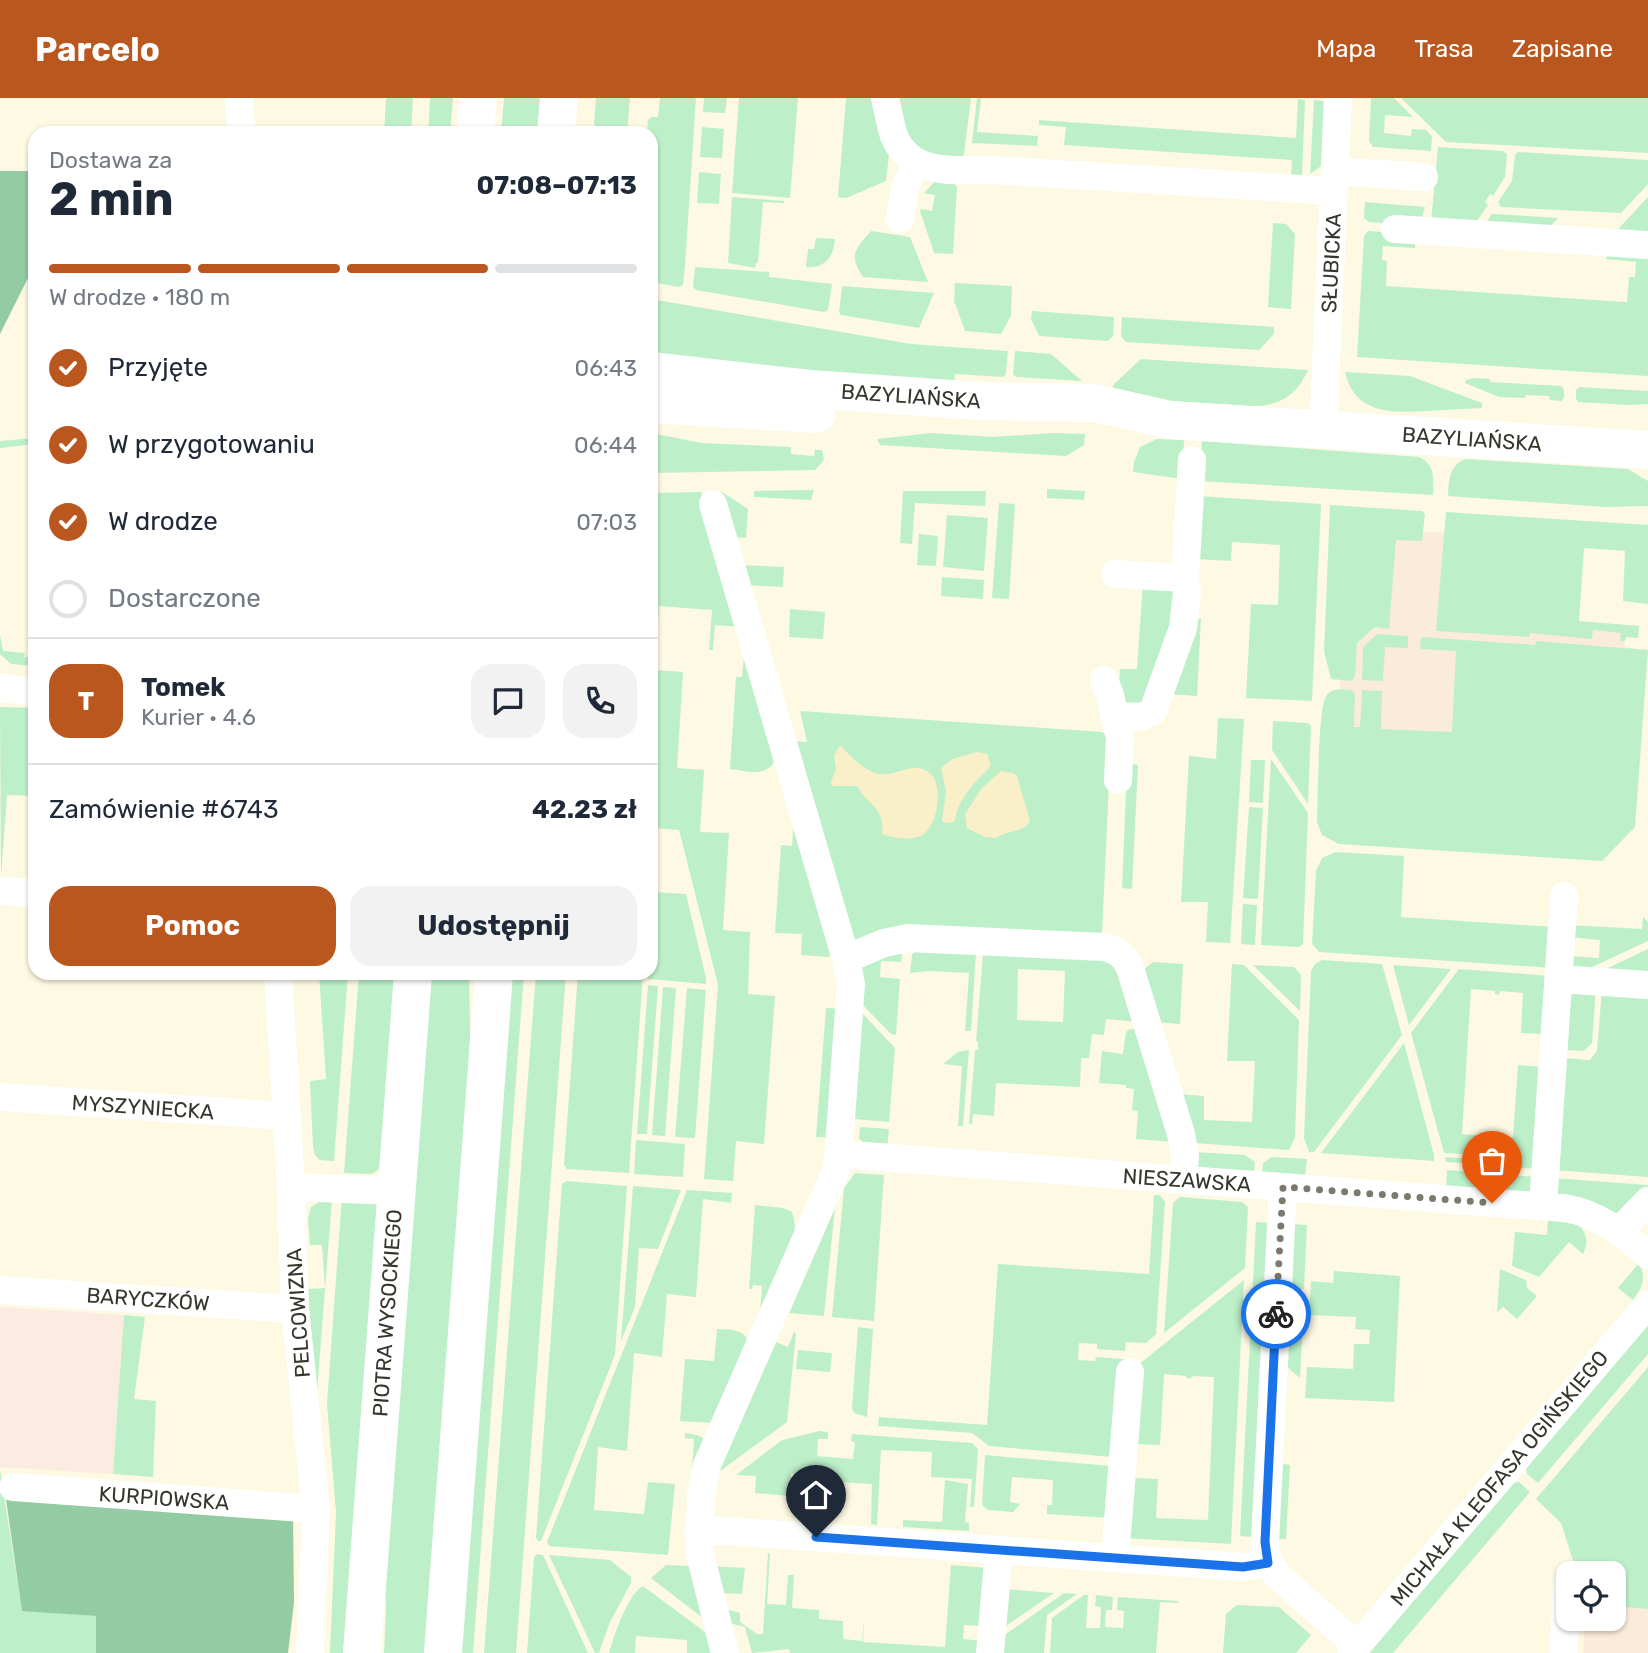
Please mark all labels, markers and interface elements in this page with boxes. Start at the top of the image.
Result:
text: Parcelo [35,30,160,69]
text: Mapa [1316,35,1376,63]
text: Trasa [1414,35,1474,63]
text: Zapisane [1512,35,1613,63]
text: Dostawa za [49,146,172,174]
text: 07:08–07:13 [477,170,637,201]
text: 2 min [49,172,174,227]
street label: SŁUBICKA [1316,212,1346,314]
text: W drodze · 180 m [49,283,230,311]
icon: check [49,349,87,387]
text: Przyjęte [108,352,208,383]
text: 06:43 [575,354,637,382]
street label: BAZYLIAŃSKA [840,379,982,413]
street label: BAZYLIAŃSKA [1401,422,1543,456]
icon: check [49,426,87,464]
text: W przygotowaniu [108,429,315,460]
text: 06:44 [574,431,637,459]
icon: check [49,503,87,541]
text: W drodze [108,506,218,537]
text: 07:03 [576,508,637,536]
text: Dostarczone [108,583,261,614]
button: chat [471,664,545,738]
button: phone [563,664,637,738]
text: Tomek [141,672,225,703]
text: T [78,686,94,717]
text: Kurier · 4.6 [141,703,256,731]
text: Zamówienie #6743 [49,794,279,825]
text: 42.23 zł [532,794,637,825]
button: Pomoc [49,886,336,966]
button: Udostępnij [350,886,637,966]
street label: MYSZYNIECKA [71,1090,215,1124]
pin [1462,1131,1522,1203]
icon: bag [1473,1142,1511,1180]
street label: NIESZAWSKA [1122,1163,1252,1197]
street label: PIOTRA WYSOCKIEGO [367,1208,407,1418]
street label: PELCOWIZNA [281,1247,315,1379]
courier [1241,1279,1311,1349]
street label: BARYCZKÓW [86,1282,210,1316]
icon: bike [1257,1295,1295,1333]
street label: MICHAŁA KLEOFASA OGIŃSKIEGO [1385,1345,1613,1611]
pin [786,1465,846,1537]
icon: home [797,1476,835,1514]
street label: KURPIOWSKA [98,1481,230,1515]
map controls [1556,1561,1626,1631]
button: locate [1556,1561,1626,1631]

